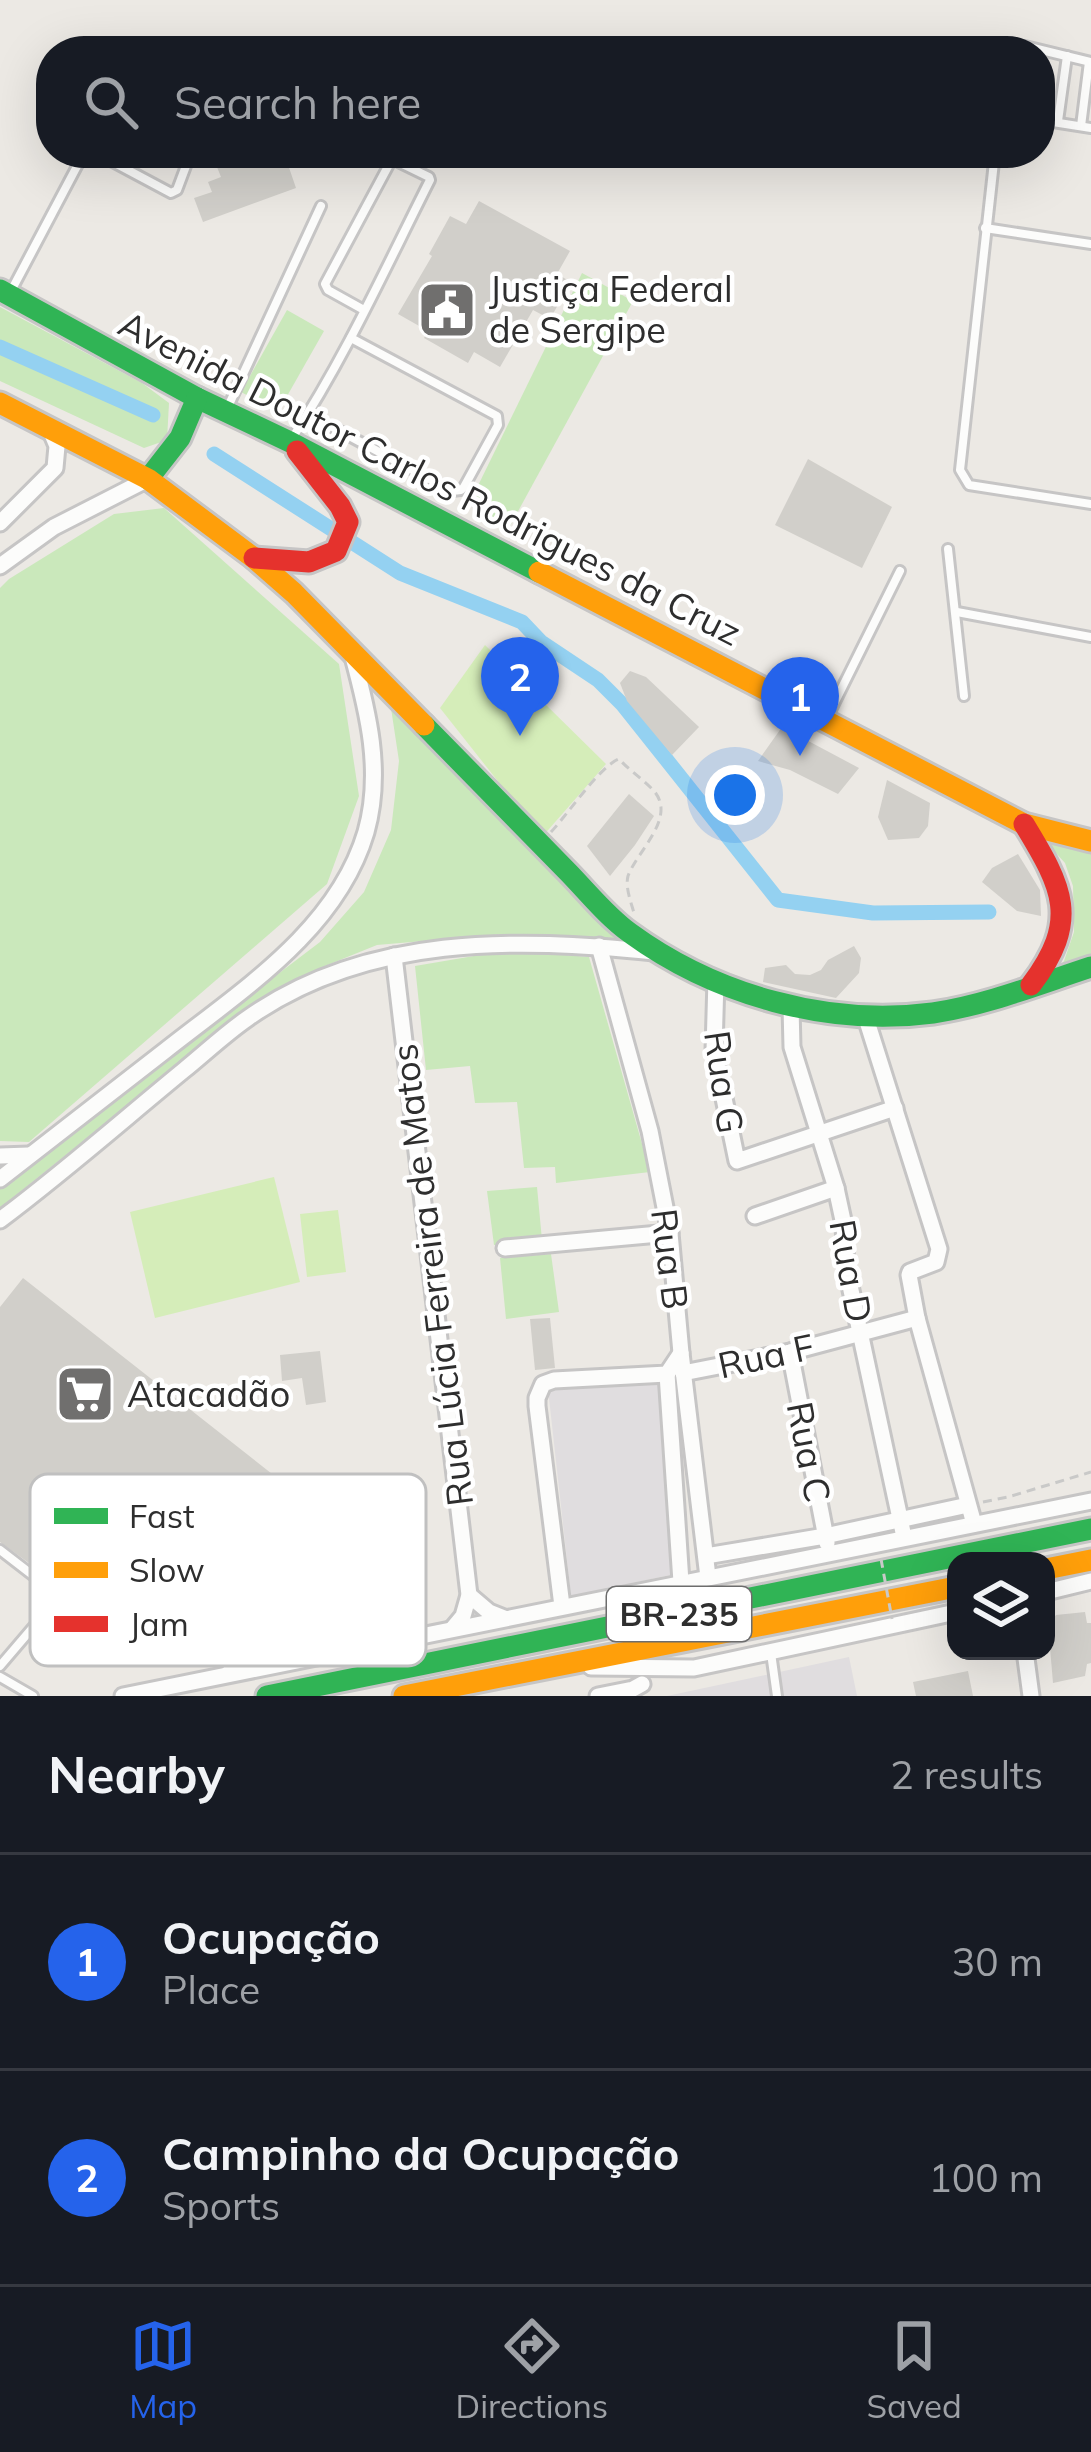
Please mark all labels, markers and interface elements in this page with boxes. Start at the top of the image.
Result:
search box [36,36,1055,168]
icon: search [78,69,144,135]
text: Search here [174,74,421,130]
place label: Justiça Federal de Sergipe [489,266,733,352]
public building icon: Justiça Federal de Sergipe [416,279,478,341]
street label: Avenida Doutor Carlos Rodrigues da Cruz [112,300,749,655]
pin: 2 [481,637,559,736]
pin: 1 [761,657,839,756]
your location [705,765,765,825]
street label: Rua G [695,1028,754,1136]
street label: Rua Lúcia Ferreira de Matos [381,1042,482,1509]
street label: Rua B [642,1206,699,1312]
street label: Rua D [820,1216,883,1326]
street label: Rua F [714,1323,818,1388]
supermarket icon: Atacadão [54,1363,116,1425]
place label: Atacadão [127,1371,290,1416]
street label: Rua C [778,1398,841,1506]
legend [30,1474,426,1666]
text: Fast [129,1495,194,1536]
text: Slow [129,1549,205,1590]
map controls [947,1552,1055,1660]
button: layers [947,1552,1055,1660]
road number: BR-235 [607,1587,751,1641]
text: Jam [129,1603,189,1644]
text: Nearby [48,1742,225,1806]
text: 2 results [890,1750,1043,1799]
text: Ocupação [162,1909,380,1965]
text: 1 [75,1937,99,1986]
text: 30 m [952,1937,1043,1986]
text: Place [162,1965,260,2014]
text: Campinho da Ocupação [162,2125,679,2181]
text: 2 [75,2153,99,2202]
text: 100 m [928,2153,1043,2202]
text: Sports [162,2181,280,2230]
tab: Map [129,2313,197,2426]
tab: Directions [456,2313,608,2426]
tab: Saved [867,2313,962,2426]

